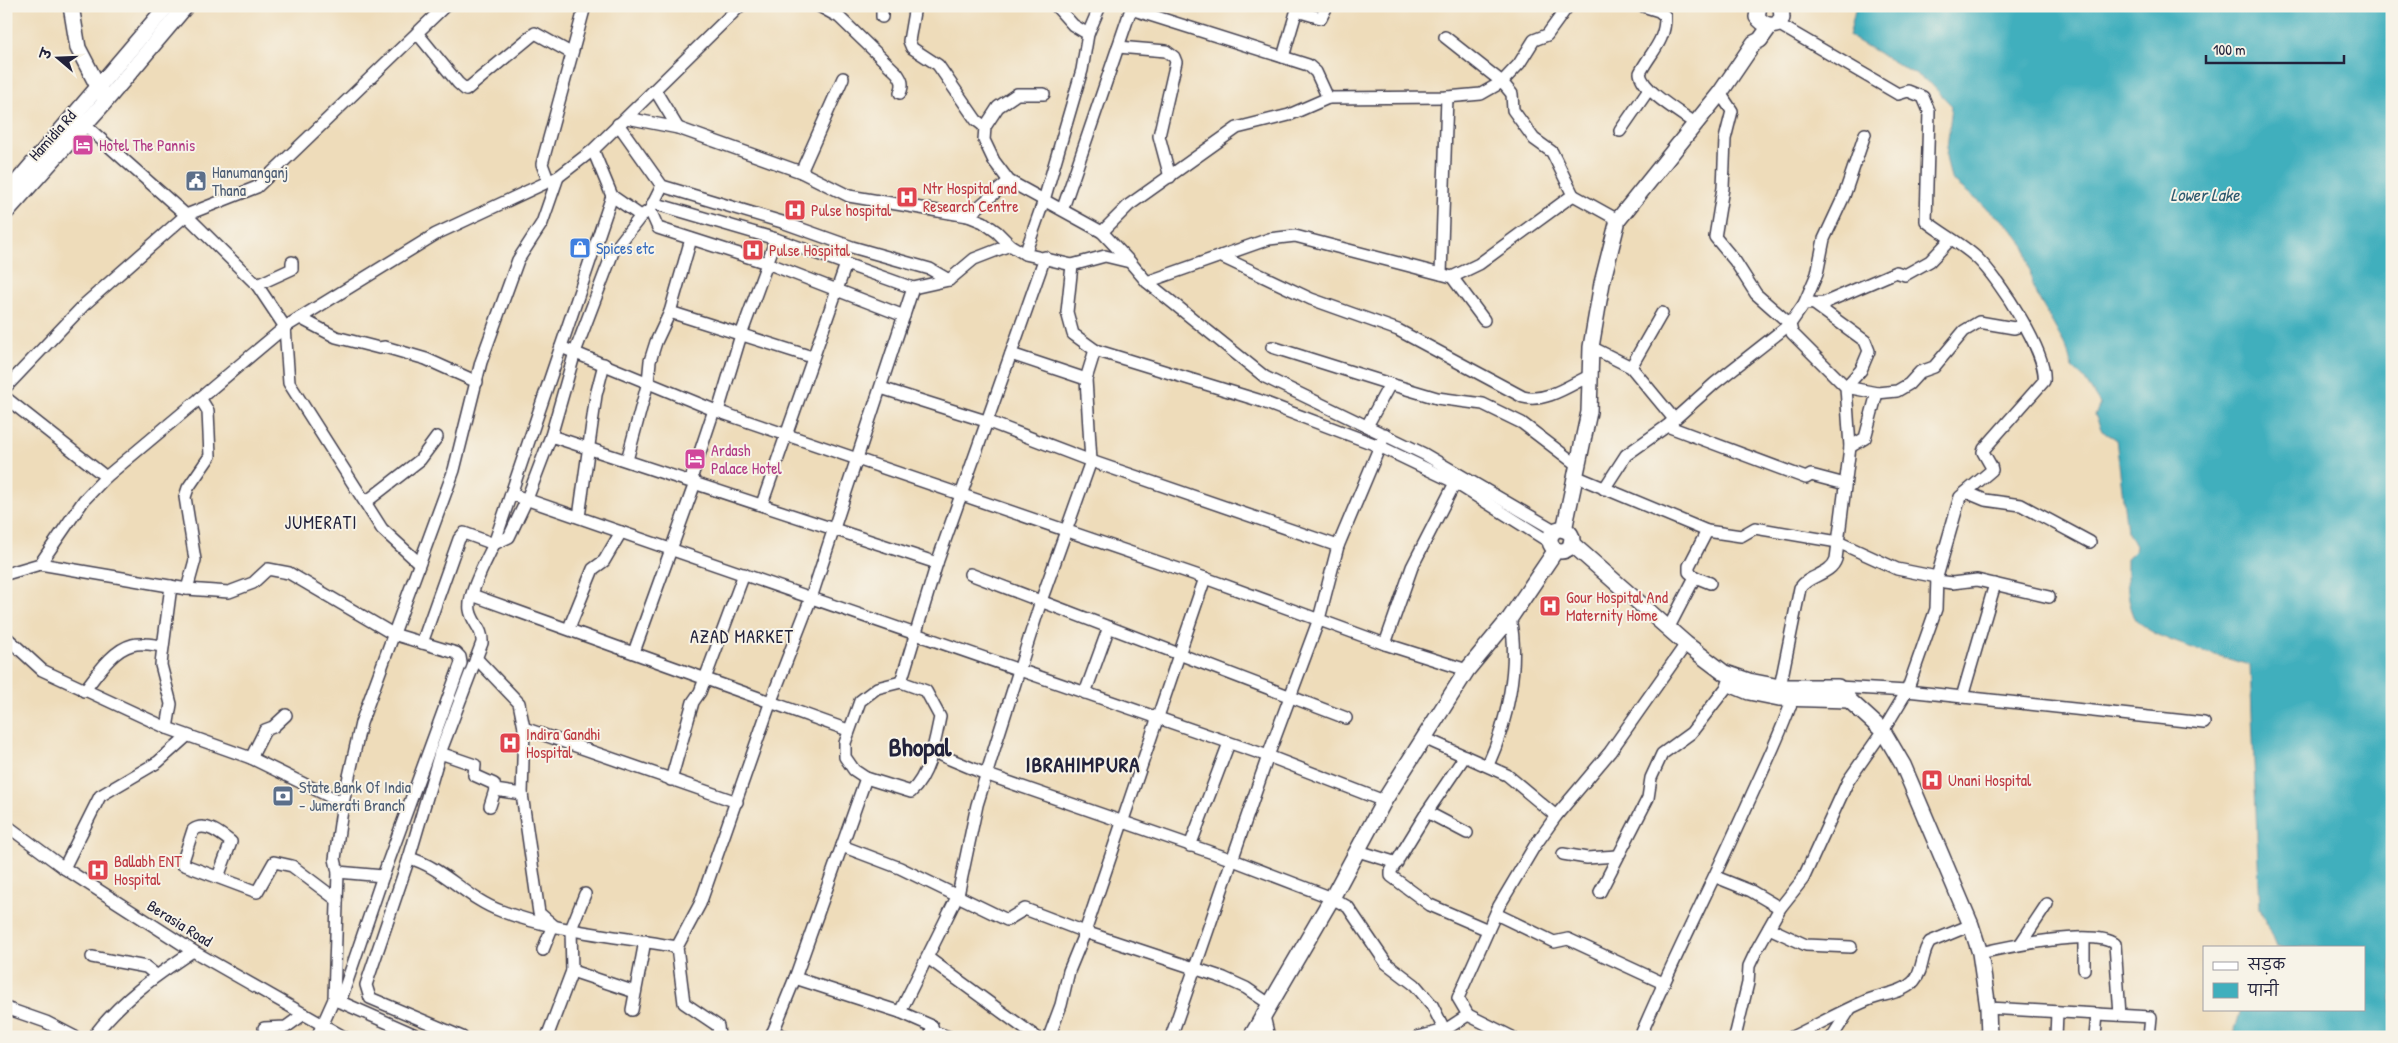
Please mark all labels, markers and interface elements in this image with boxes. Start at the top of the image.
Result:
north arrow [32,32,82,82]
scale bar [2206,32,2343,64]
text: 100 m [2213,39,2246,60]
text: उ [34,45,56,63]
street label: Hamidia Rd [23,105,81,165]
hotel icon: Hotel The Pannis [71,133,95,157]
place label: Hotel The Pannis [99,134,195,156]
place label: Hanumanganj Thana [212,161,288,201]
public building icon: Hanumanganj Thana [184,169,208,193]
place label: Ntr Hospital and Research Centre [923,177,1019,217]
water label: Lower Lake [2171,182,2240,207]
hospital icon: Ntr Hospital and Research Centre [895,185,919,209]
hospital icon: Pulse hospital [783,198,807,222]
place label: Pulse hospital [811,199,892,221]
shop icon: Spices etc [568,236,592,260]
place label: Spices etc [596,237,655,259]
hospital icon: Pulse Hospital [741,238,765,262]
place label: Pulse Hospital [769,239,851,261]
place label: Ardash Palace Hotel [711,439,783,479]
hotel icon: Ardash Palace Hotel [683,447,707,471]
district label: JUMERATI [285,510,357,535]
place label: Gour Hospital And Maternity Home [1566,586,1668,626]
hospital icon: Gour Hospital And Maternity Home [1538,594,1562,618]
district label: AZAD MARKET [690,624,794,649]
place label: Indira Gandhi Hospital [526,723,601,763]
district label: Bhopal [889,729,952,765]
hospital icon: Indira Gandhi Hospital [498,731,522,755]
district label: IBRAHIMPURA [1025,750,1141,779]
hospital icon: Unani Hospital [1920,768,1944,792]
place label: Unani Hospital [1948,769,2032,791]
place label: State Bank Of India - Jumerati Branch [299,776,411,816]
bank icon: State Bank Of India - Jumerati Branch [271,784,295,808]
place label: Ballabh ENT Hospital [114,850,182,890]
hospital icon: Ballabh ENT Hospital [86,858,110,882]
street label: Berasia Road [143,894,217,952]
legend [2203,946,2366,1010]
text: सड़क [2247,954,2286,975]
text: पानी [2247,979,2280,1001]

